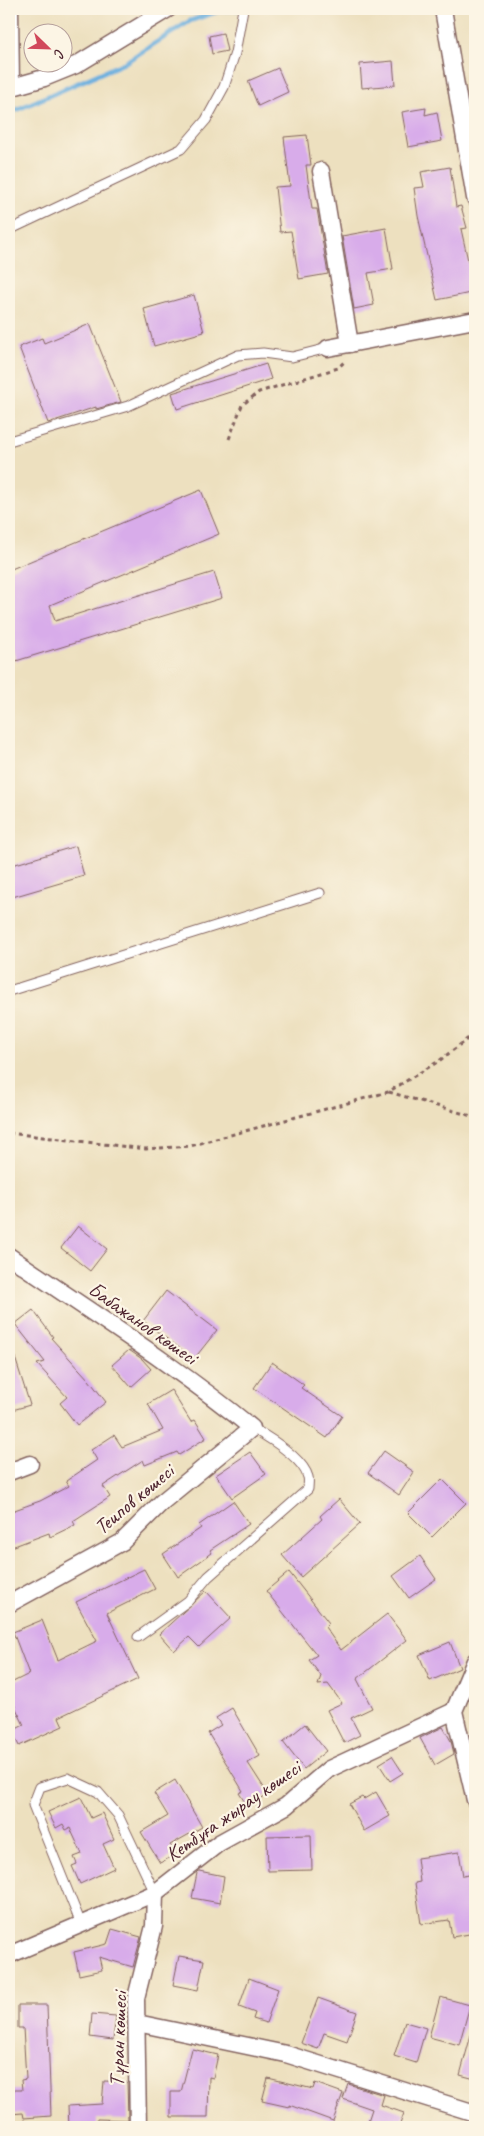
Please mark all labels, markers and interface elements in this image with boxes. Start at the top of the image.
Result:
north arrow [22,22,72,72]
text: С [50,46,69,61]
street label: Бабажанов көшесі [83,1276,205,1372]
street label: Теипов көшесі [89,1456,181,1540]
street label: Кетбұға жырау көшесі [160,1753,308,1867]
street label: Тұран көшесі [103,1988,133,2087]

